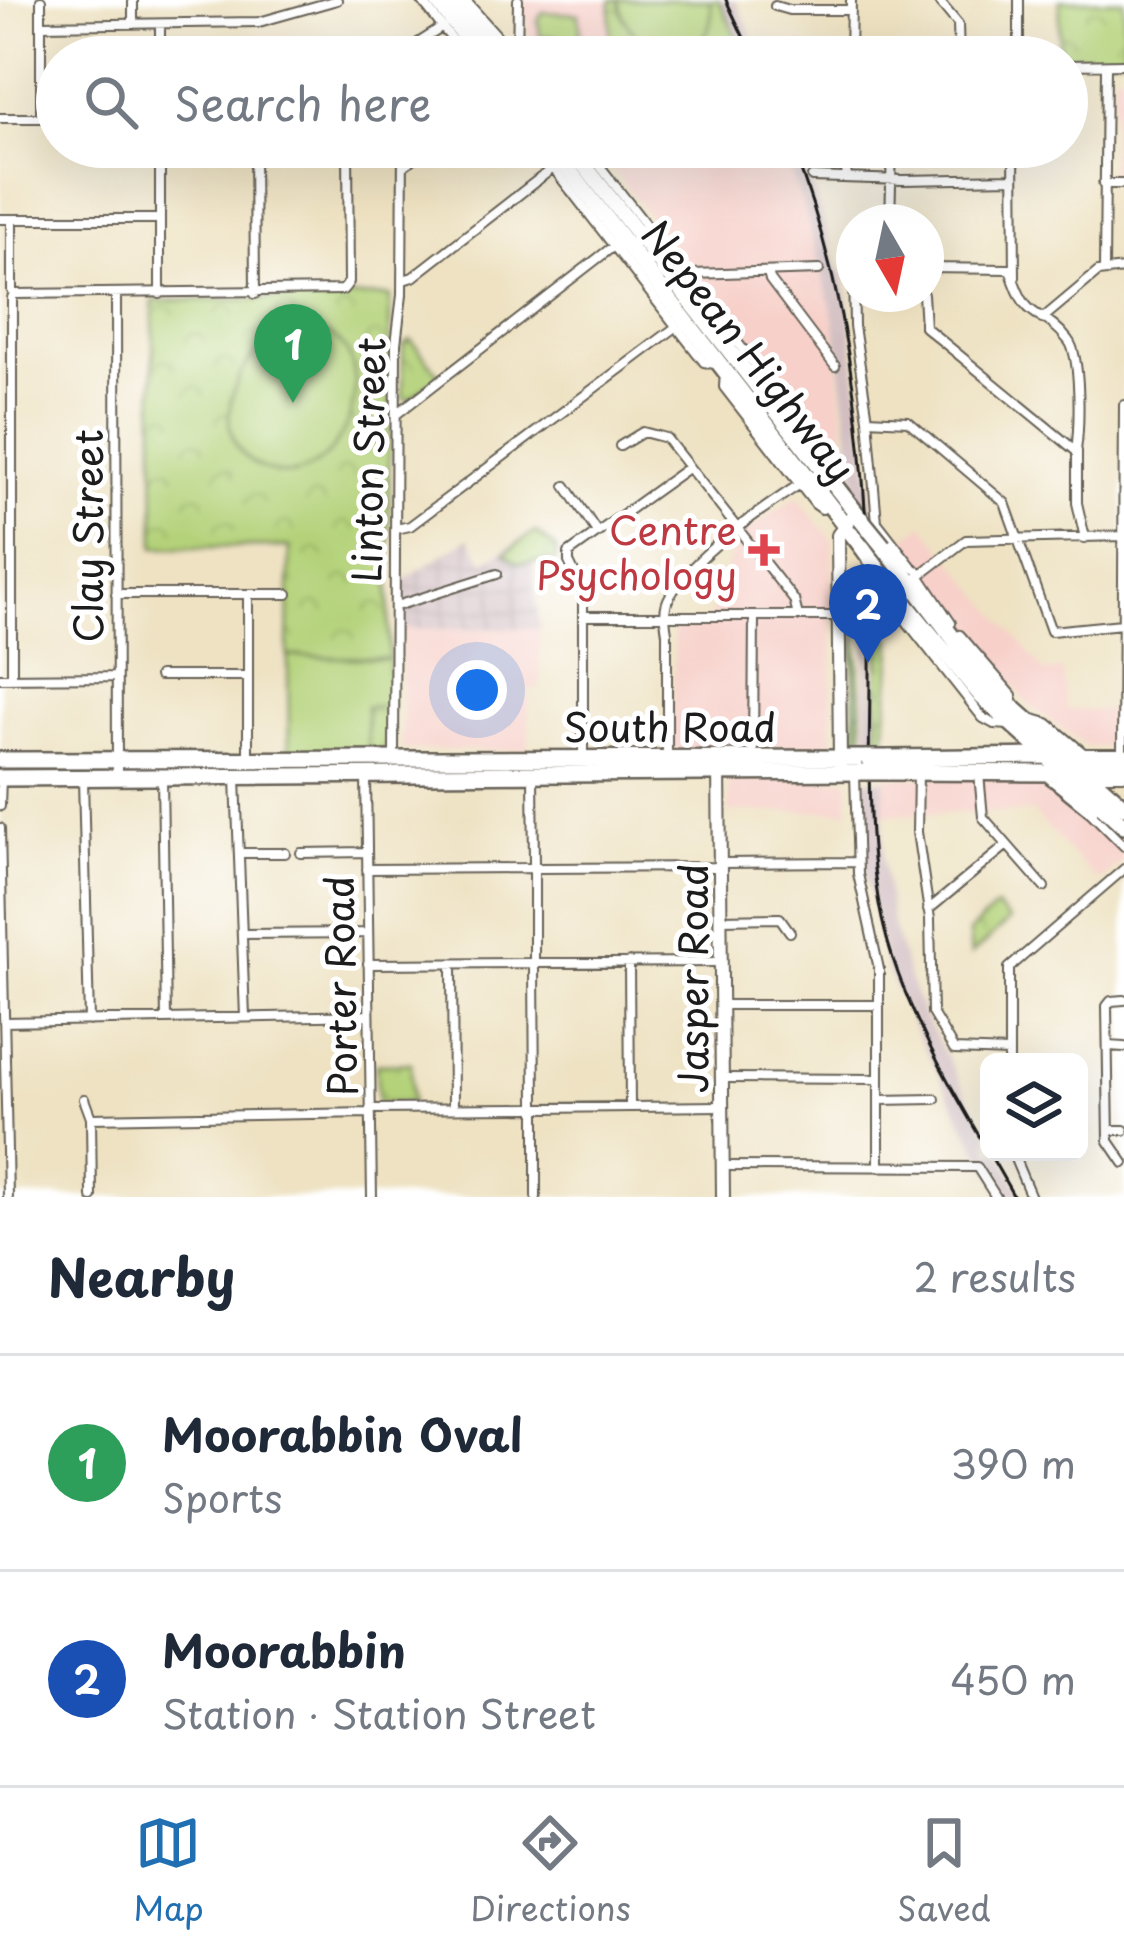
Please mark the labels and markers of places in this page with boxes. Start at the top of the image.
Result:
pin: 1 [254,304,332,403]
place label: Centre Psychology [536,499,737,603]
marker: Centre Psychology [748,534,780,566]
pin: 2 [829,564,907,663]

